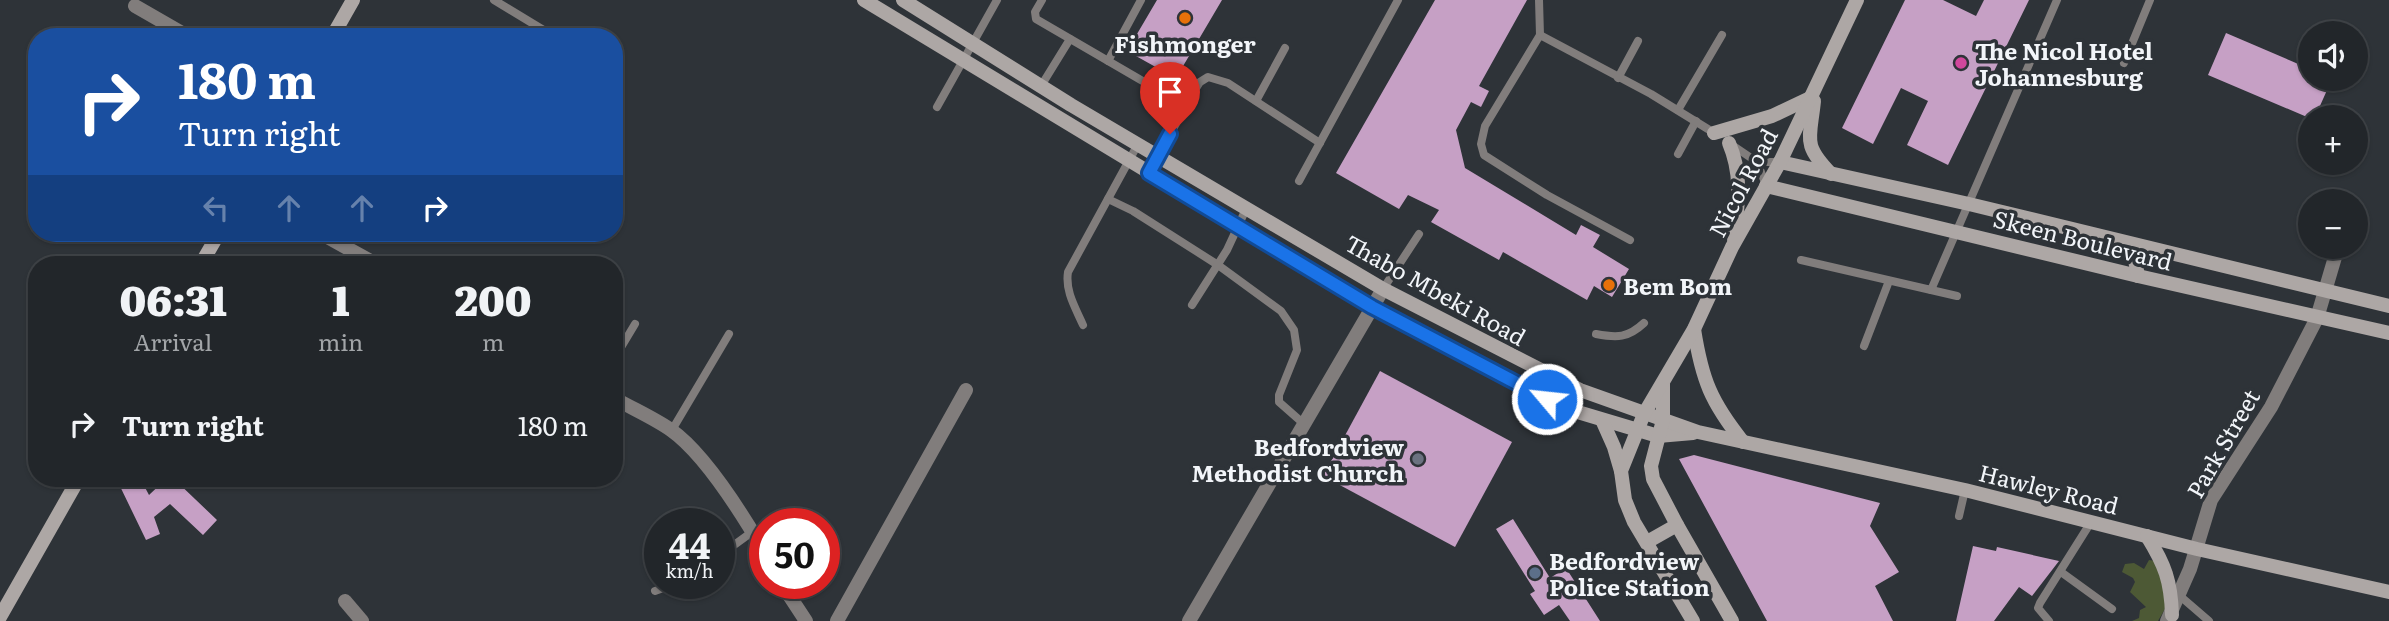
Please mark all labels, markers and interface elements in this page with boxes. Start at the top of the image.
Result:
marker: Fishmonger [1177,10,1193,26]
map controls [2298,21,2368,259]
button: sound [2298,21,2368,91]
place label: Fishmonger [1114,26,1256,60]
place label: The Nicol Hotel Johannesburg [1975,33,2153,93]
text: 180 m [178,41,316,114]
marker: The Nicol Hotel Johannesburg [1953,55,1969,71]
icon: right [63,56,154,147]
pin [1140,62,1200,134]
icon: arrive [1151,73,1189,111]
button: + [2298,105,2368,175]
text: Turn right [178,108,340,156]
street label: Nicol Road [1699,122,1785,242]
icon: left [197,189,235,227]
icon: ahead [270,189,308,227]
icon: ahead [343,189,381,227]
icon: right [416,189,454,227]
button: − [2298,189,2368,259]
street label: Skeen Boulevard [1990,200,2176,278]
street label: Thabo Mbeki Road [1339,225,1533,353]
text: 06:31 [119,267,227,329]
text: 1 [332,267,349,329]
text: 200 [455,267,532,329]
place label: Bem Bom [1623,268,1732,302]
marker: Bem Bom [1601,277,1617,293]
text: Arrival [134,324,212,358]
text: min [318,324,363,358]
text: m [482,324,504,358]
position arrow [1510,362,1584,436]
street label: Park Street [2177,382,2267,504]
icon: right [63,405,101,443]
text: Turn right [122,405,264,444]
text: 180 m [518,405,588,444]
place label: Bedfordview Methodist Church [1191,429,1404,489]
marker: Bedfordview Methodist Church [1410,451,1426,467]
street label: Hawley Road [1976,454,2122,522]
speed limit sign: 50 [749,508,840,599]
text: 44 [668,518,711,570]
place label: Bedfordview Police Station [1549,543,1710,603]
text: km/h [666,557,713,584]
marker: Bedfordview Police Station [1527,565,1543,581]

